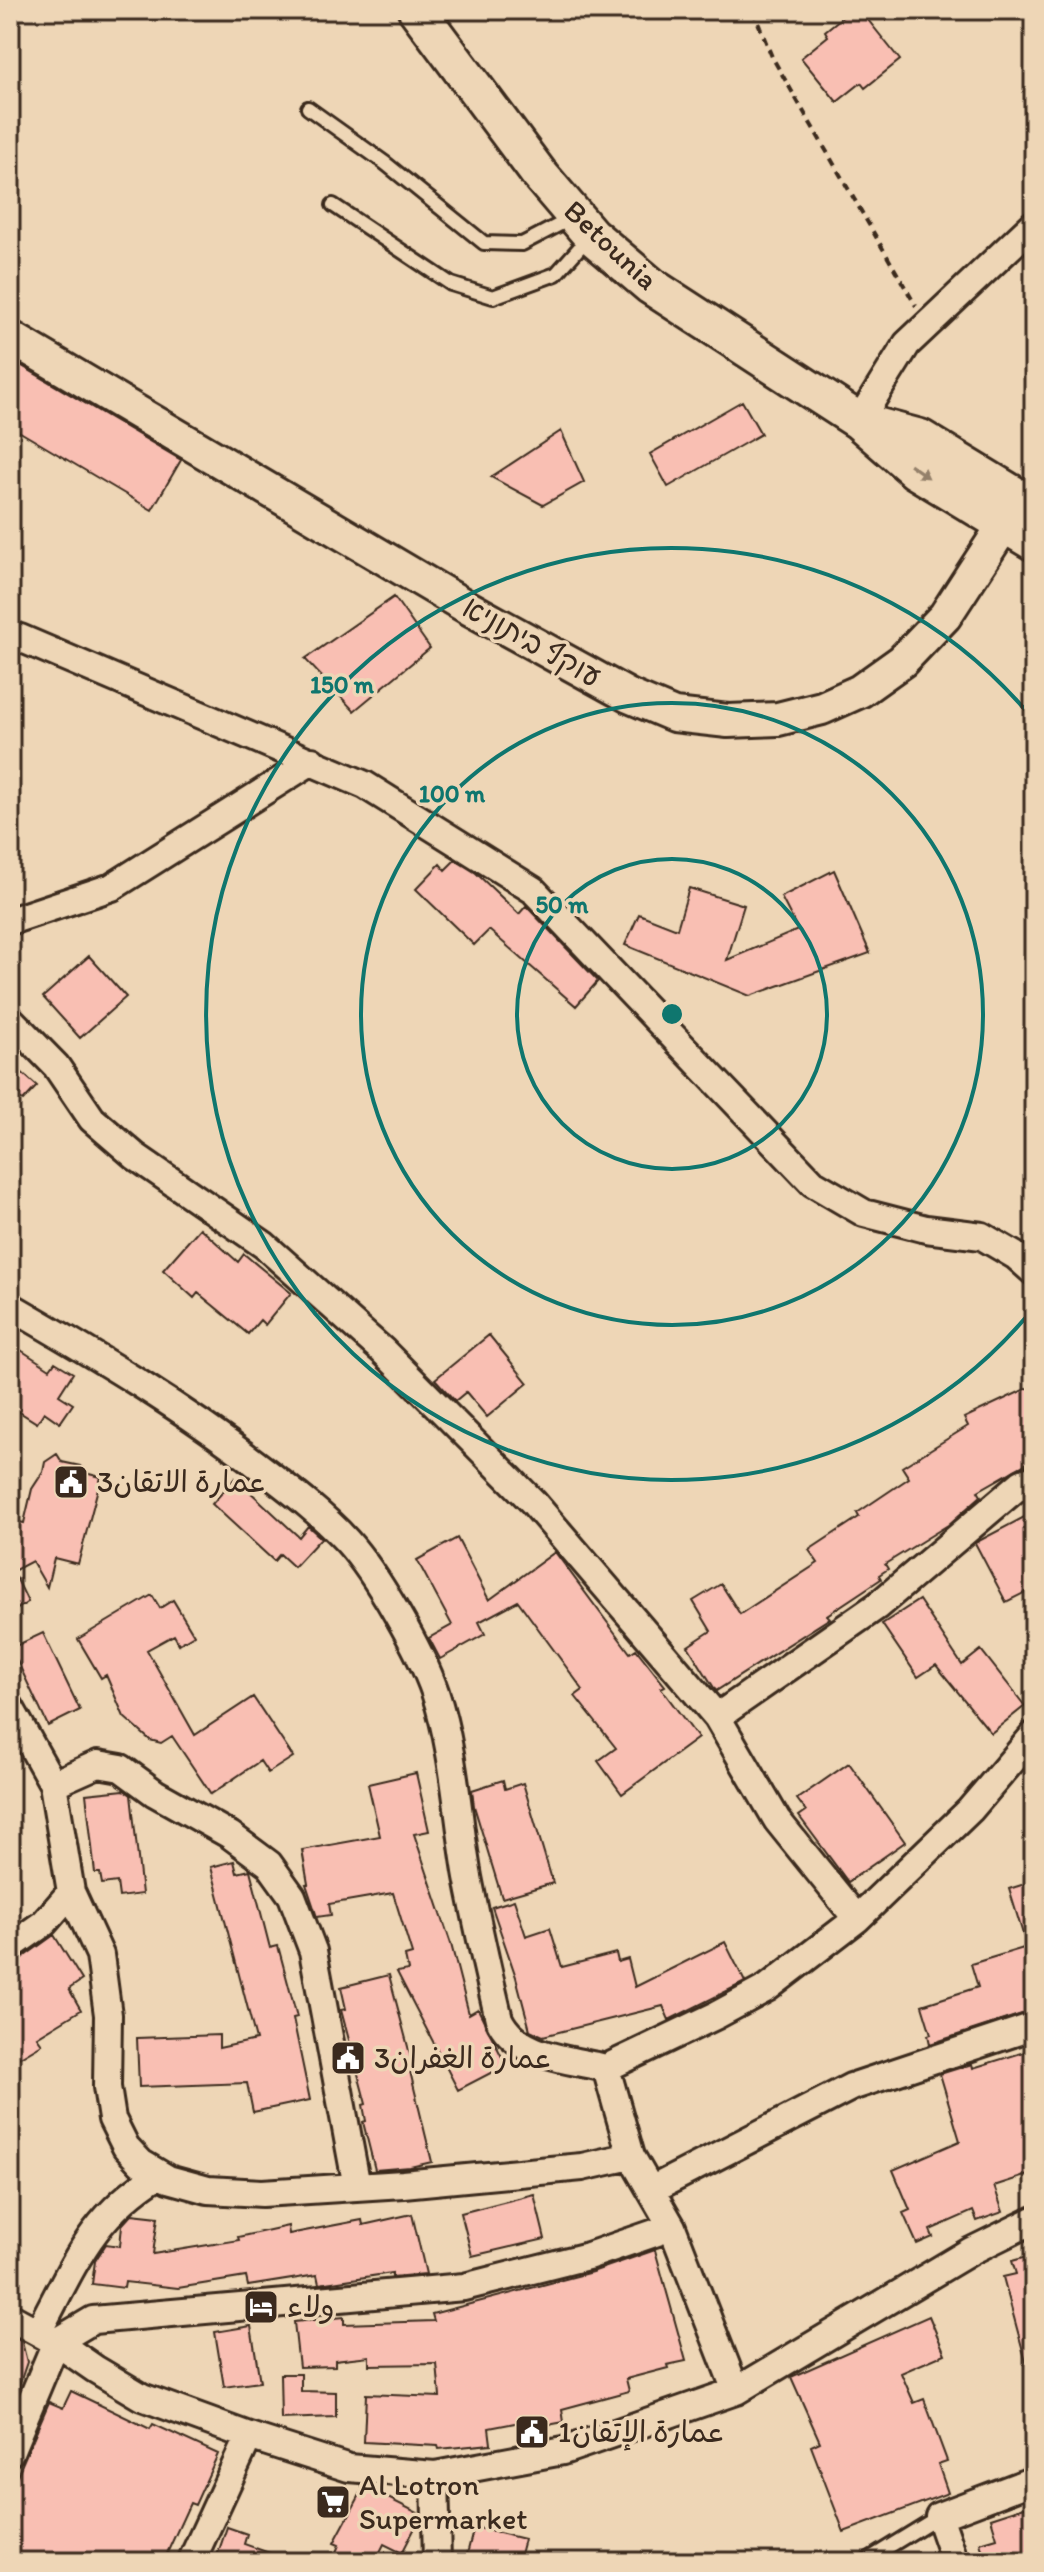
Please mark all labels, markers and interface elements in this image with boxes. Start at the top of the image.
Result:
street label: Betounia [557,192,666,298]
one-way arrow [908,463,929,478]
street label: עוקף ביתוניא [456,588,608,695]
text: 150 m [310,670,375,699]
text: 100 m [419,779,486,808]
text: 50 m [536,890,589,919]
centre of rings [658,1000,686,1028]
public building icon: عمارة الاتقان3 [52,1463,90,1501]
place label: عمارة الاتقان3 [97,1463,267,1500]
public building icon: عمارة الغفران3 [329,2039,367,2077]
place label: عمارة الغفران3 [374,2039,553,2076]
hotel icon: ولاء [242,2288,280,2326]
place label: ولاء [287,2288,335,2325]
public building icon: عمارة الإتقان1 [513,2413,551,2451]
place label: عمارة الإتقان1 [558,2413,726,2451]
place label: Al Lotron Supermarket [359,2466,528,2537]
supermarket icon: Al Lotron Supermarket [314,2483,352,2521]

